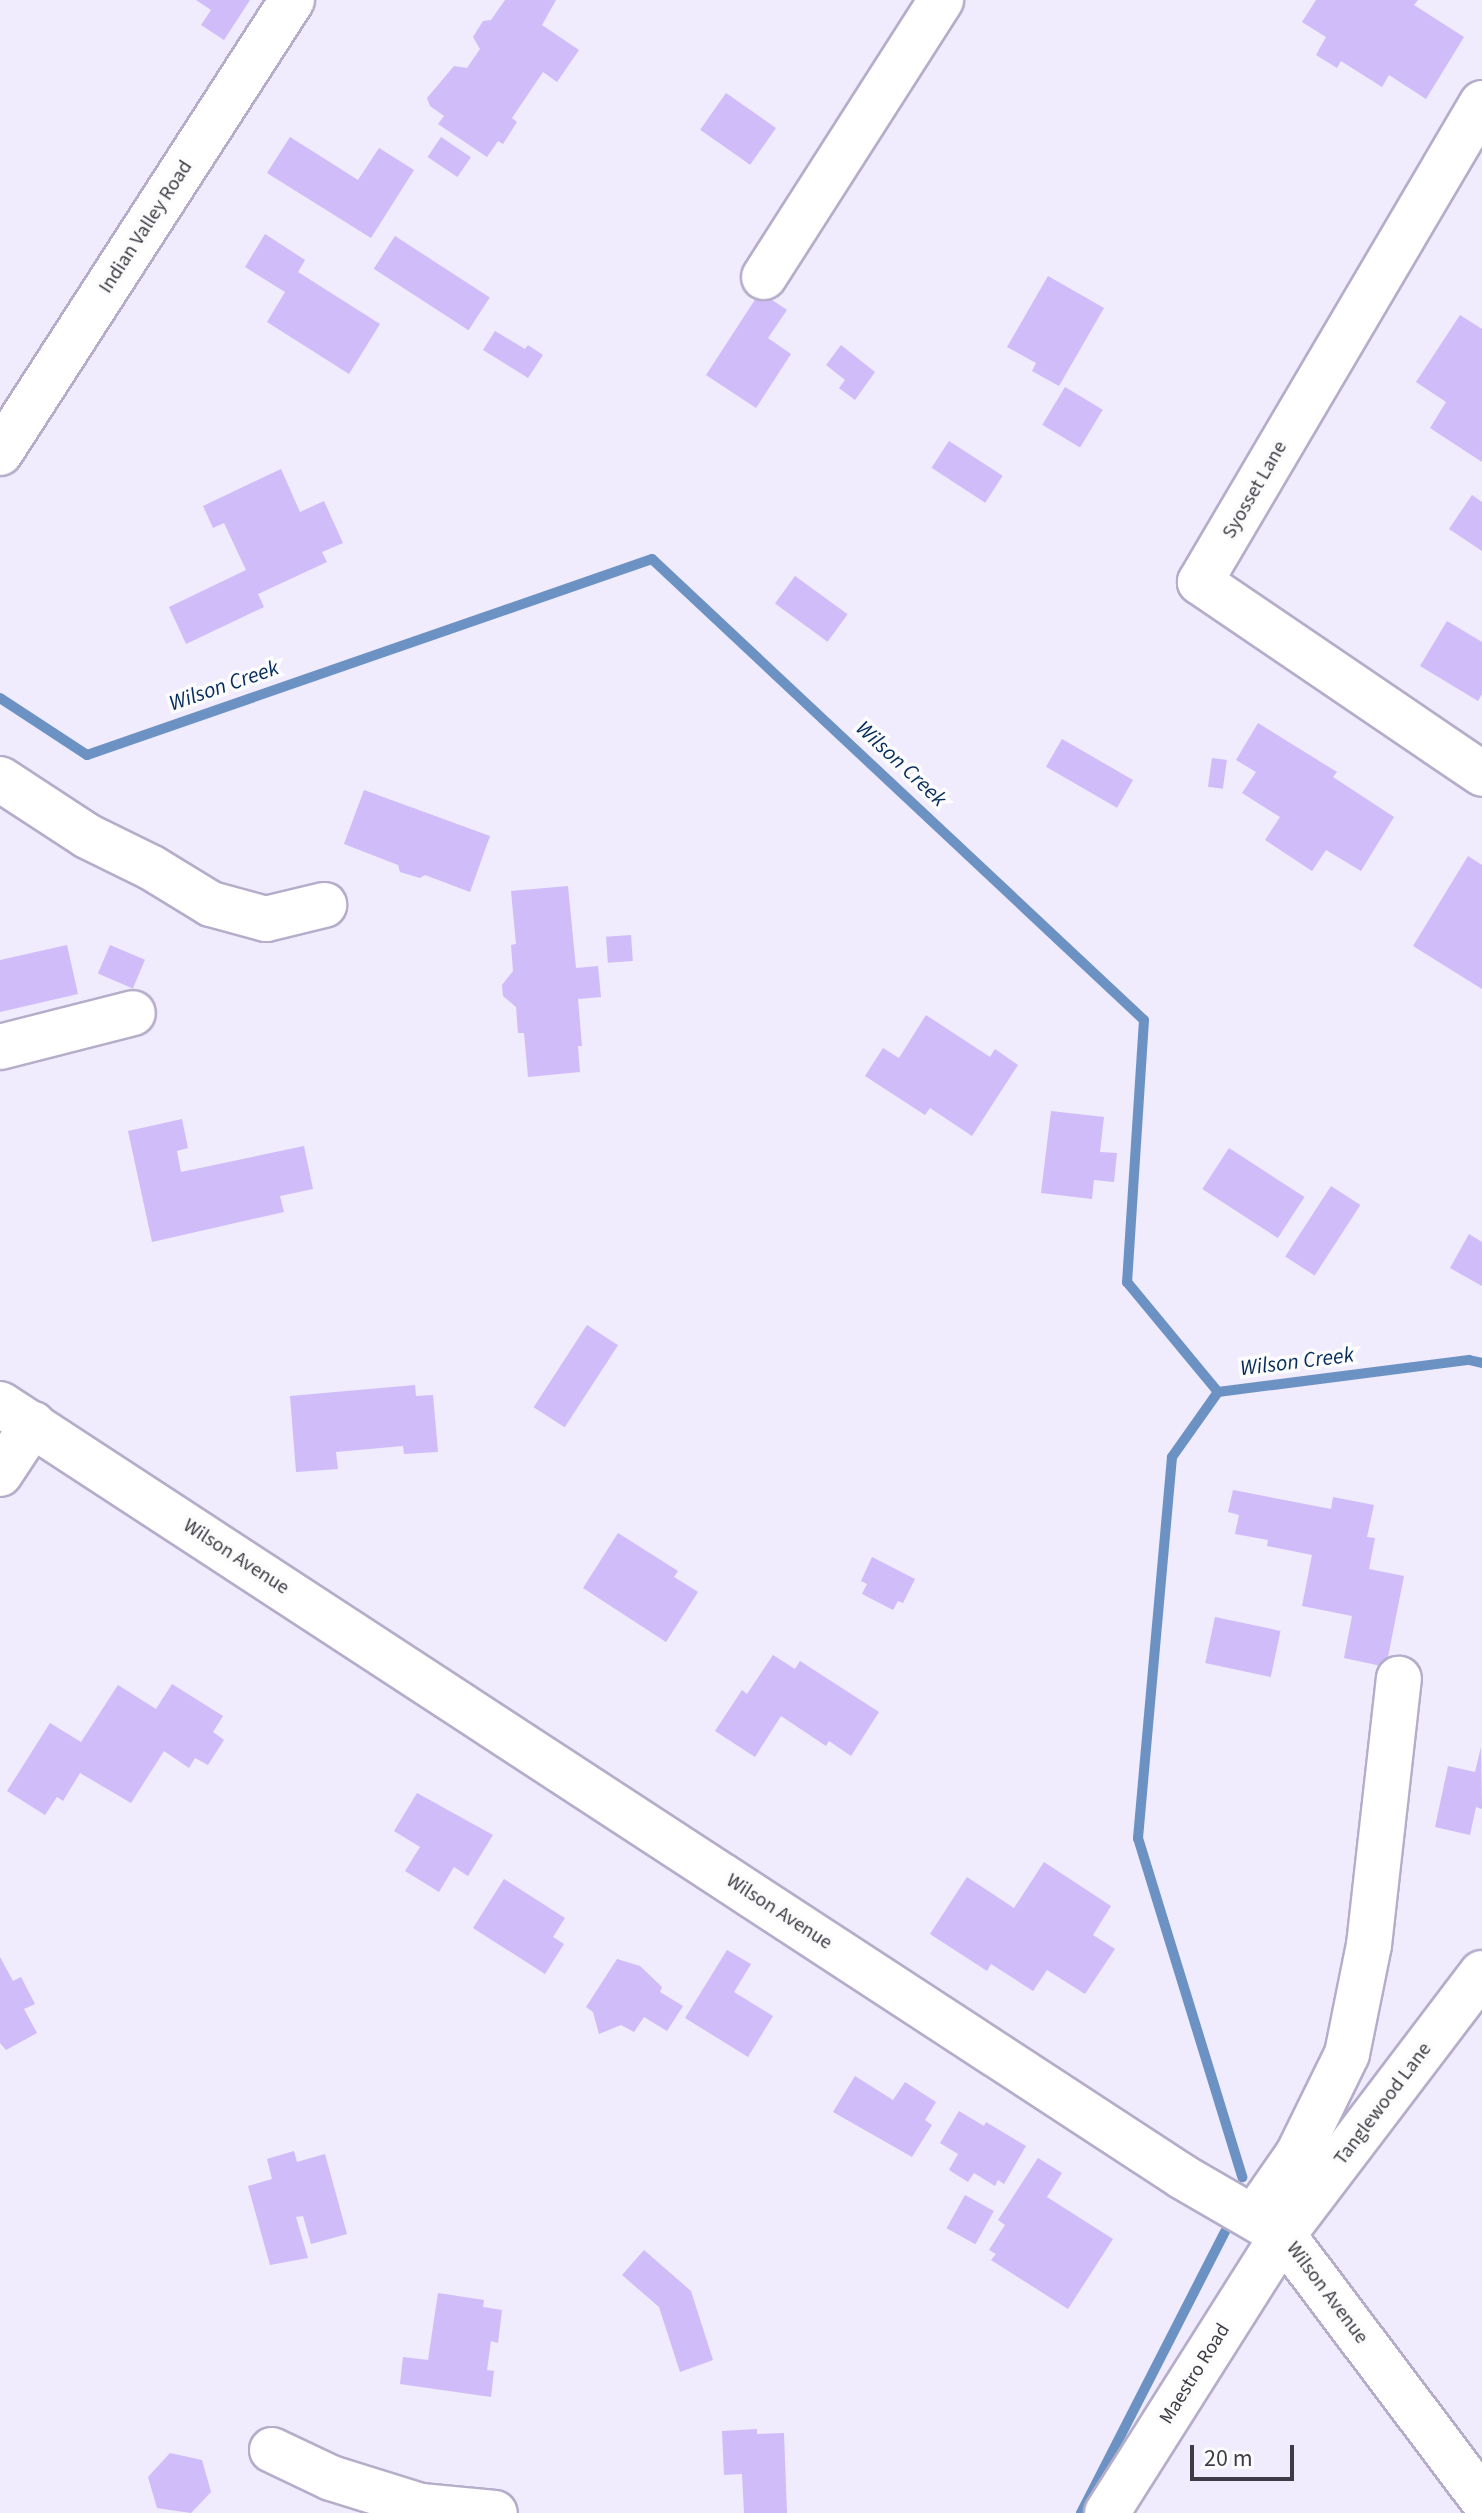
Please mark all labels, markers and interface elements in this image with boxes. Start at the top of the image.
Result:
street label: Indian Valley Road [94,156,198,298]
street label: Syosset Lane [1217,437,1293,543]
water label: Wilson Creek [166,655,282,717]
water label: Wilson Creek [850,715,952,813]
water label: Wilson Creek [1239,1342,1355,1382]
street label: Wilson Avenue [178,1514,294,1600]
street label: Wilson Avenue [721,1869,837,1955]
street label: Tanglewood Lane [1329,2038,1437,2170]
street label: Wilson Avenue [1281,2237,1373,2349]
street label: Maestro Road [1155,2319,1235,2429]
scale bar [1194,2429,1298,2479]
text: 20 m [1204,2441,1253,2476]

